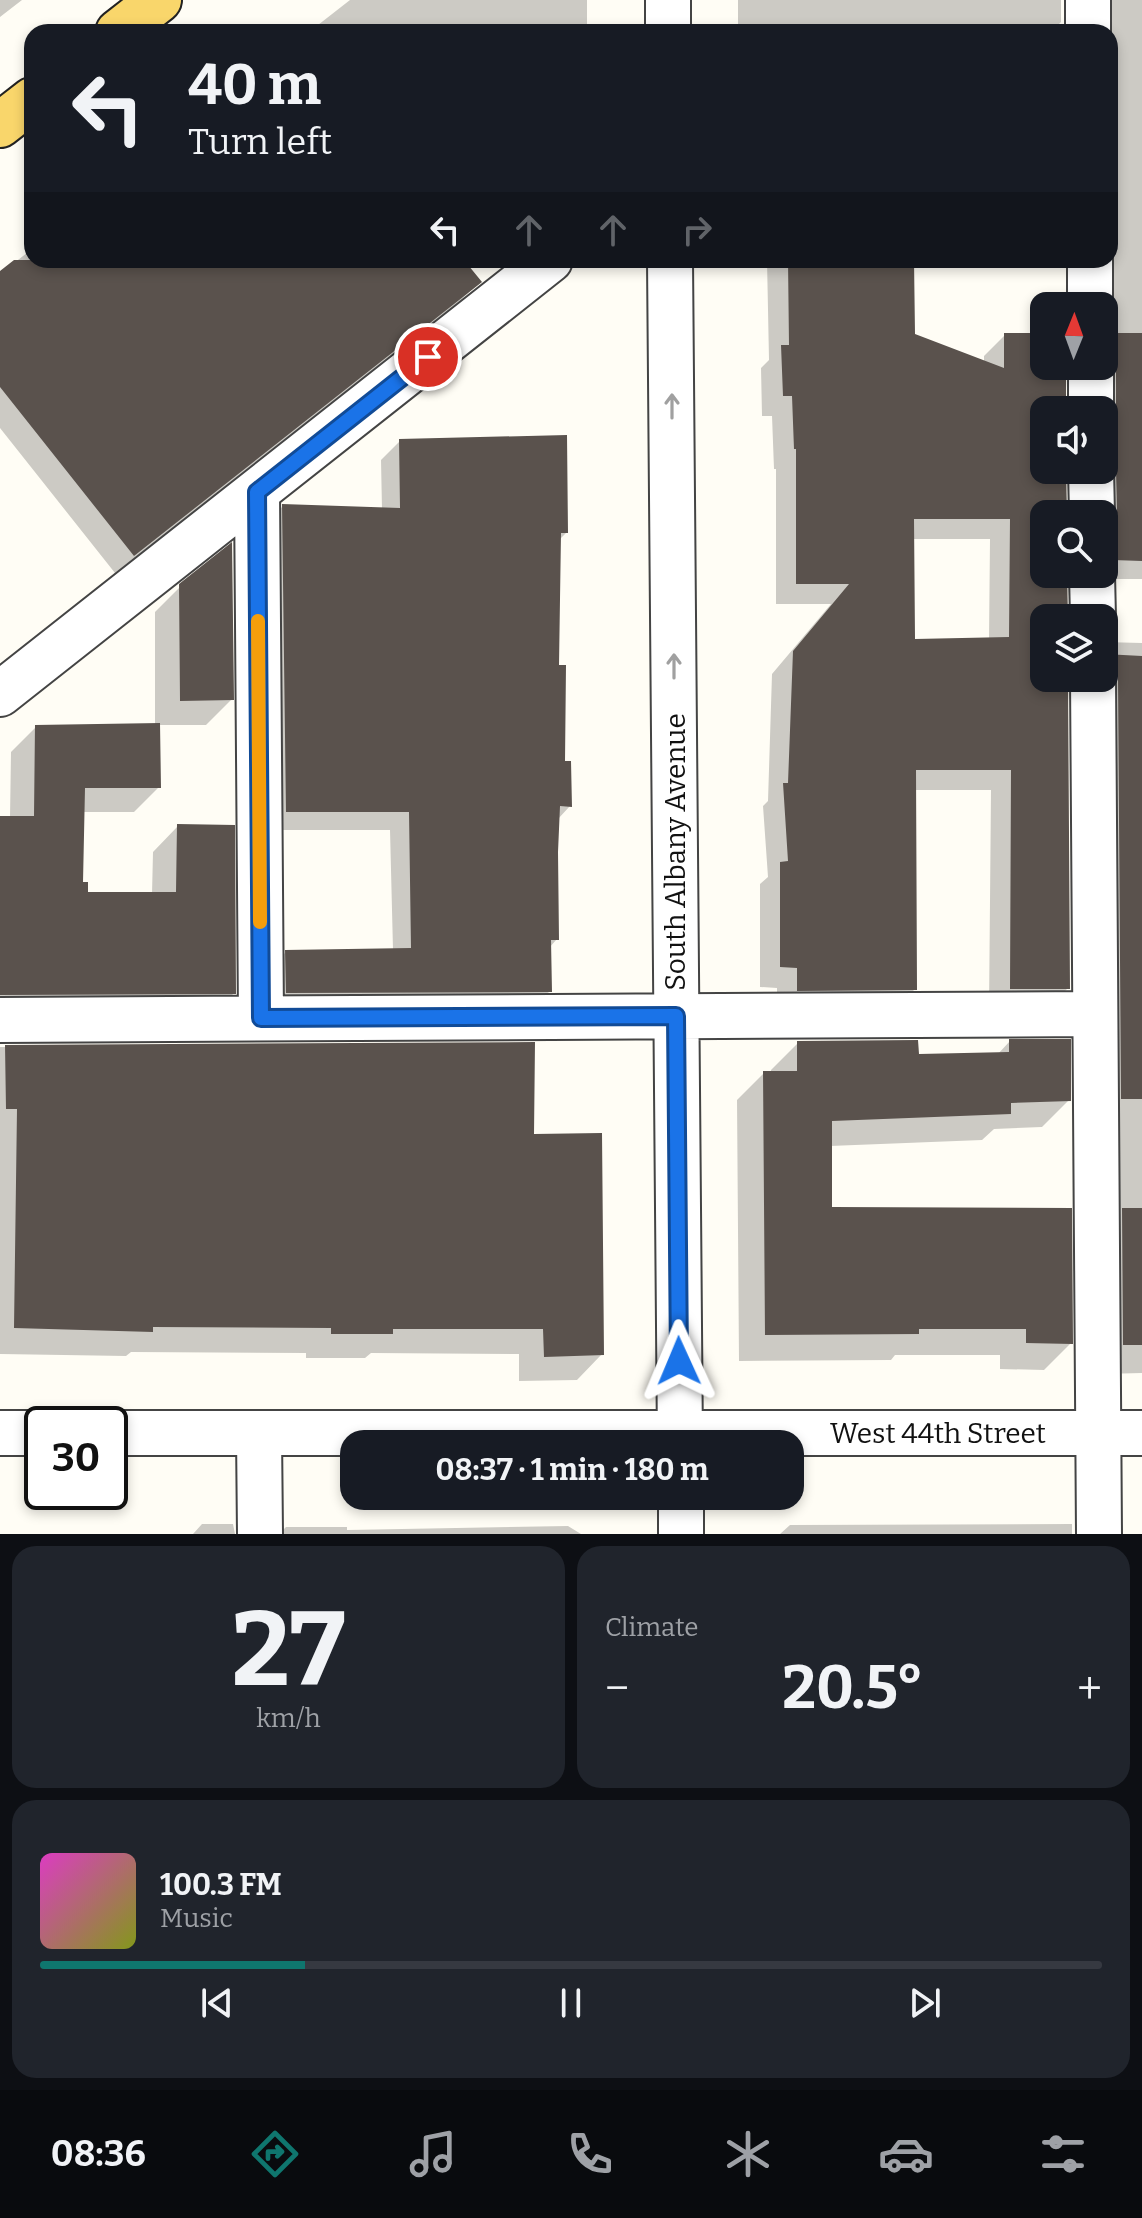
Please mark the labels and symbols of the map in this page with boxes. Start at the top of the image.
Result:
north arrow [1030,292,1118,380]
pin [394,323,462,391]
one-way arrow [664,393,679,420]
one-way arrow [666,653,682,680]
street label: South Albany Avenue [659,713,692,991]
position arrow [637,1319,721,1403]
speed limit sign: 30 [24,1406,128,1510]
street label: West 44th Street [830,1417,1046,1450]

